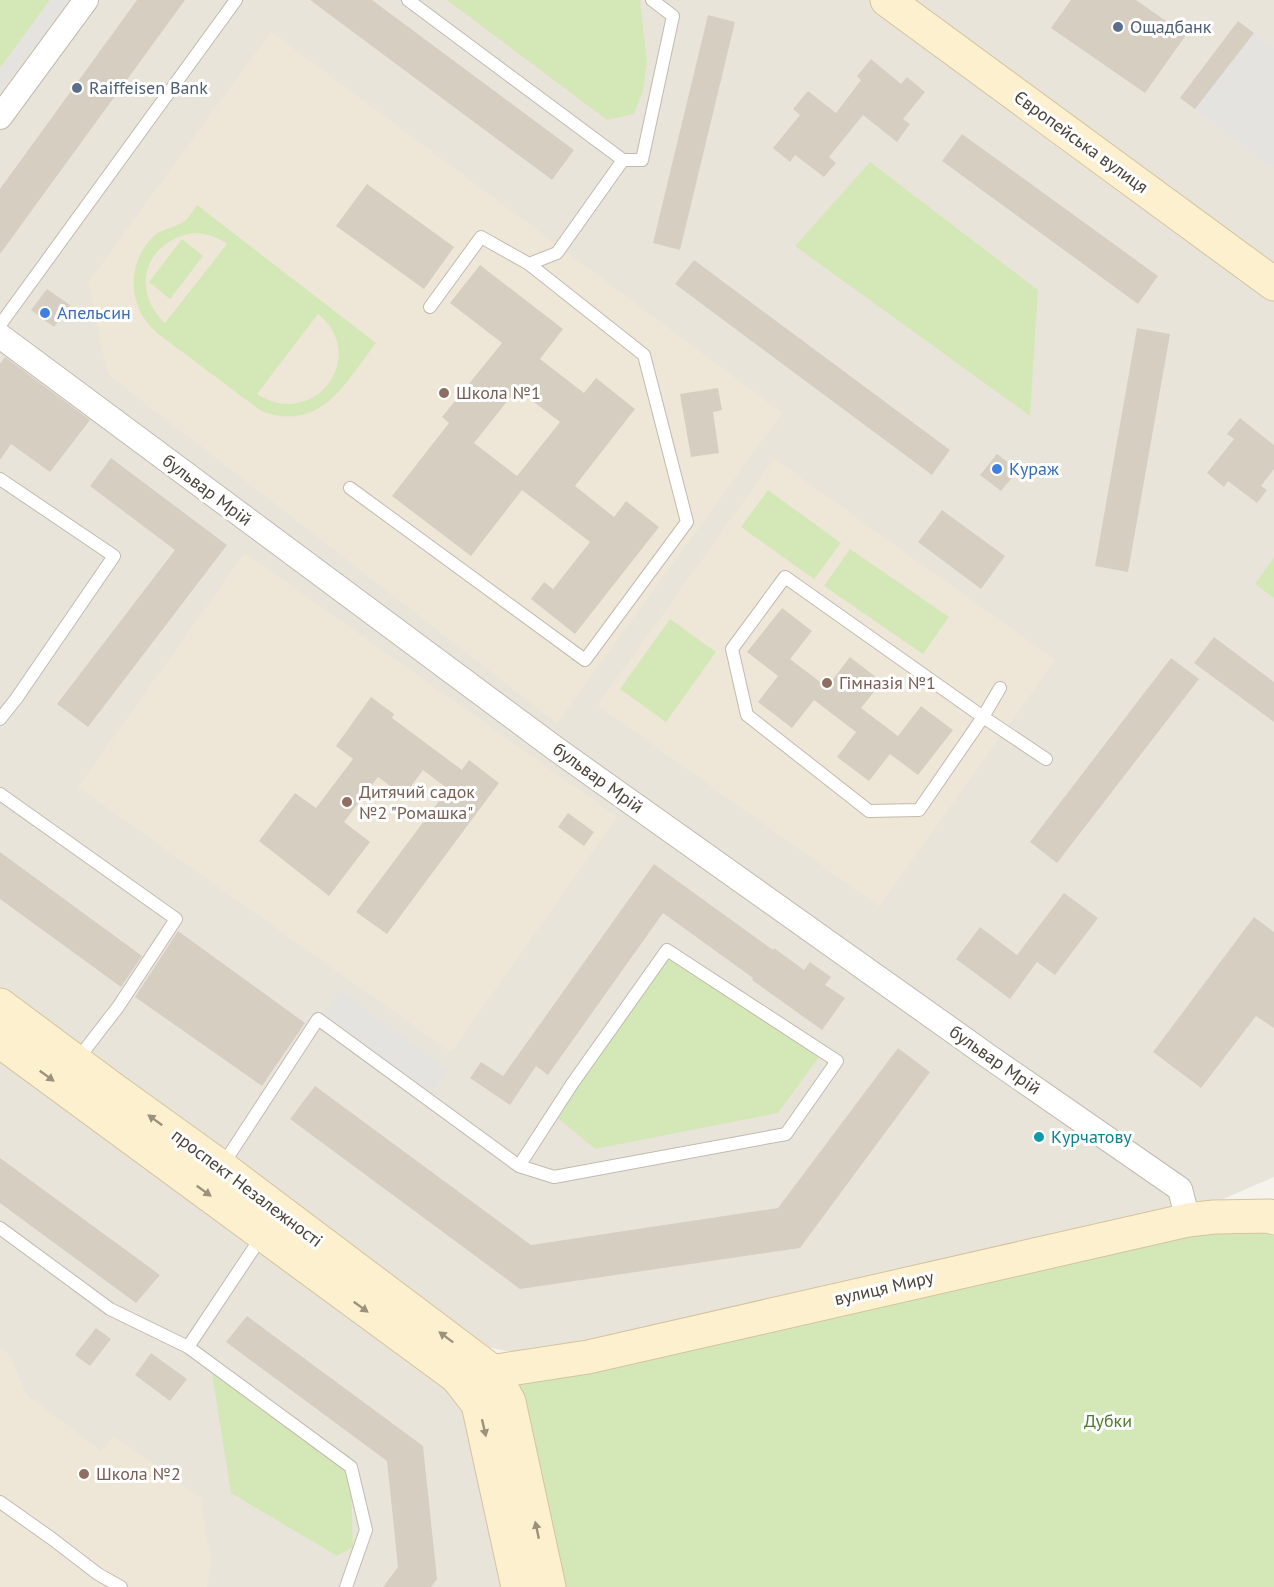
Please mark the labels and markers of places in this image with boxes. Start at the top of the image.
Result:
place label: Ощадбанк [1130,15,1212,38]
marker: Ощадбанк [1111,20,1125,34]
place label: Raiffeisen Bank [89,76,208,99]
marker: Raiffeisen Bank [70,81,84,95]
place label: Апельсин [57,301,131,324]
marker: Апельсин [38,306,52,320]
place label: Школа №1 [456,381,541,404]
marker: Школа №1 [437,386,451,400]
place label: Кураж [1009,457,1059,480]
marker: Кураж [990,462,1004,476]
place label: Гімназія №1 [839,671,936,694]
marker: Гімназія №1 [820,676,834,690]
place label: Дитячий садок №2 "Ромашка" [359,780,475,824]
marker: Дитячий садок №2 "Ромашка" [340,795,354,809]
place label: Курчатову [1051,1125,1132,1148]
marker: Курчатову [1032,1130,1046,1144]
place label: Школа №2 [96,1462,181,1485]
marker: Школа №2 [77,1467,91,1481]

